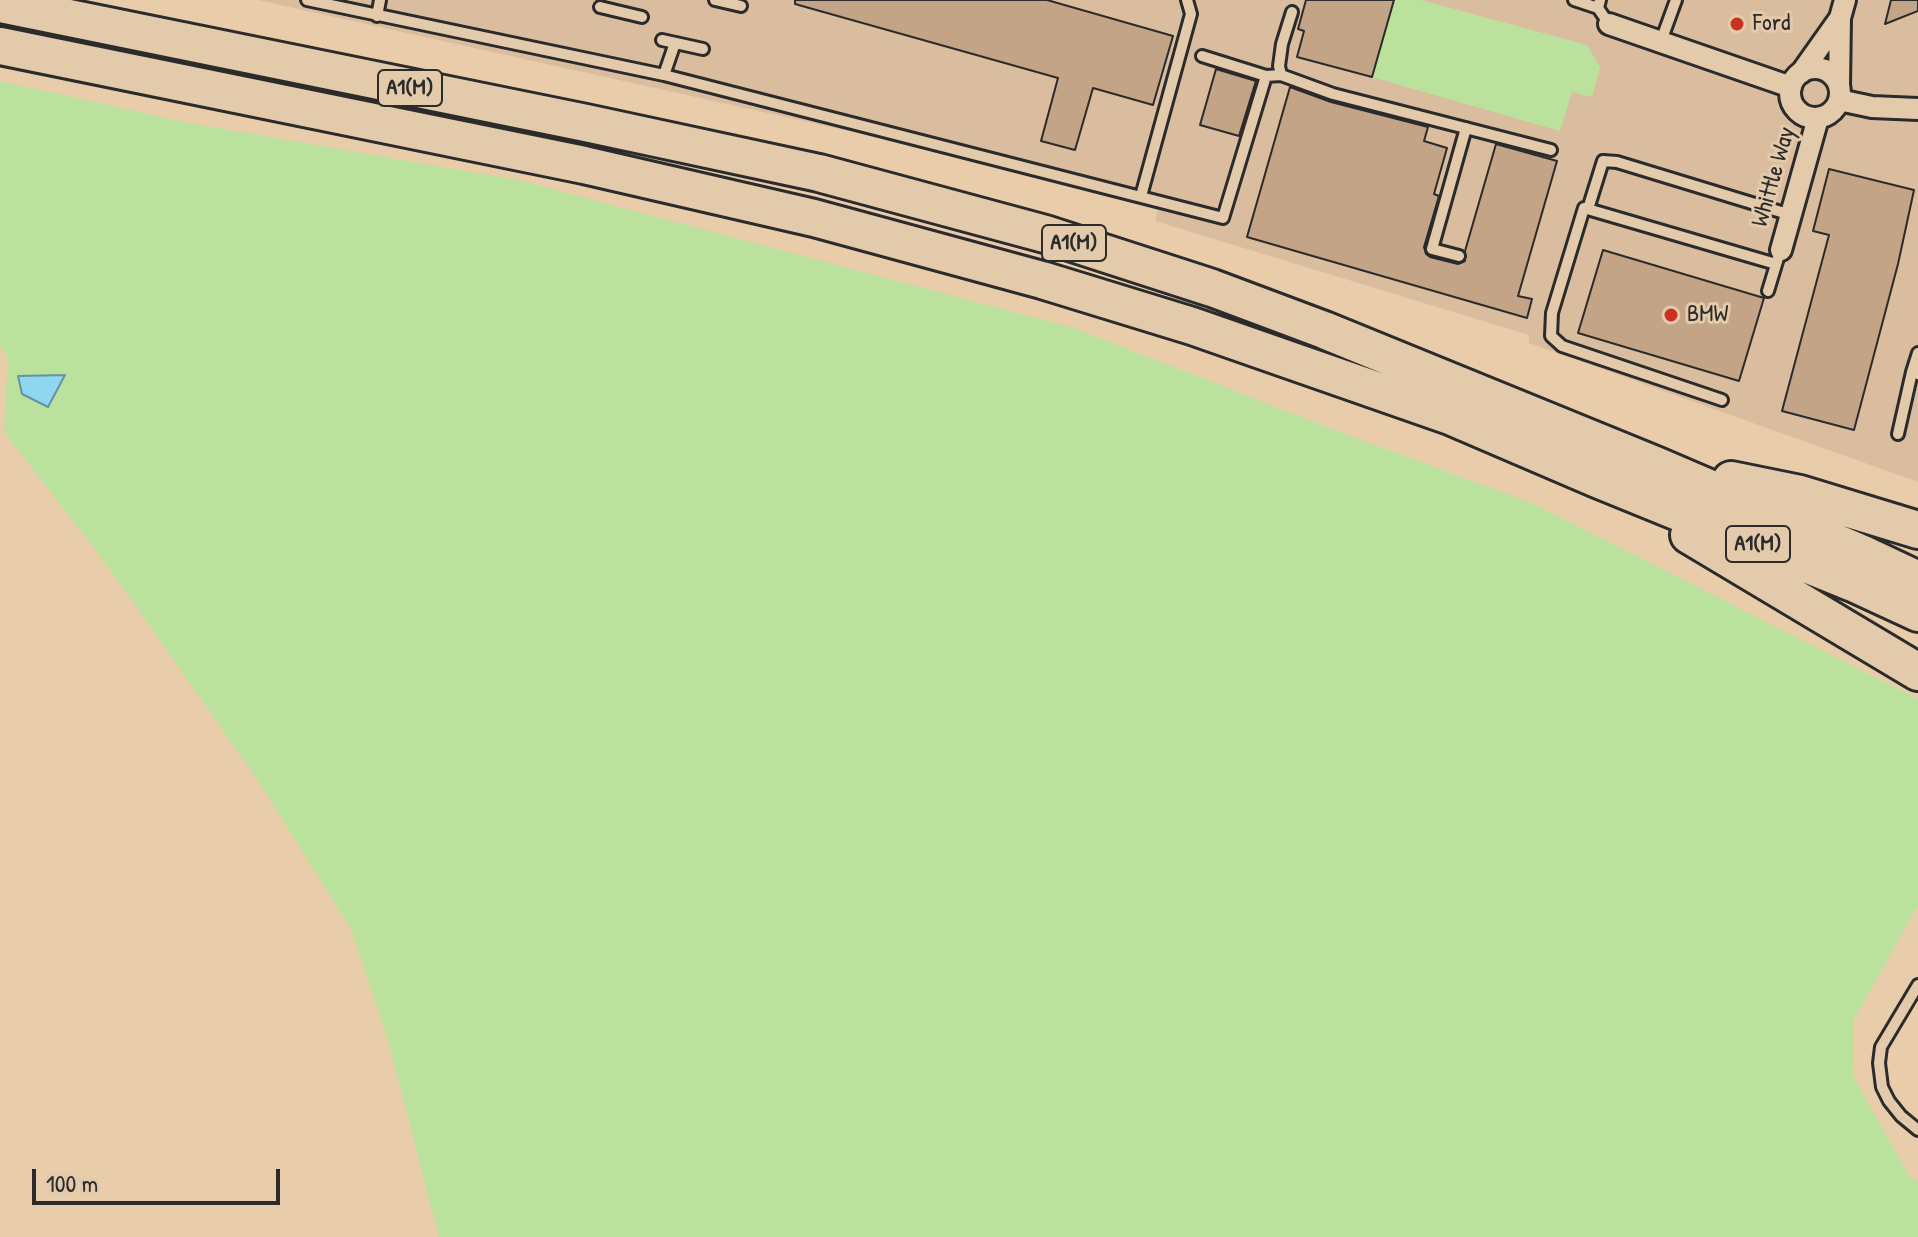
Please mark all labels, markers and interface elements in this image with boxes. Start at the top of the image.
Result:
place label: Ford [1753,10,1790,38]
marker: Ford [1728,15,1746,33]
road number: A1(M) [378,70,442,106]
street label: Whittle Way [1746,124,1802,230]
road number: A1(M) [1042,225,1106,261]
place label: BMW [1687,301,1728,329]
marker: BMW [1662,306,1680,324]
road number: A1(M) [1726,526,1790,562]
scale bar [36,1153,284,1203]
text: 100 m [46,1167,98,1199]

